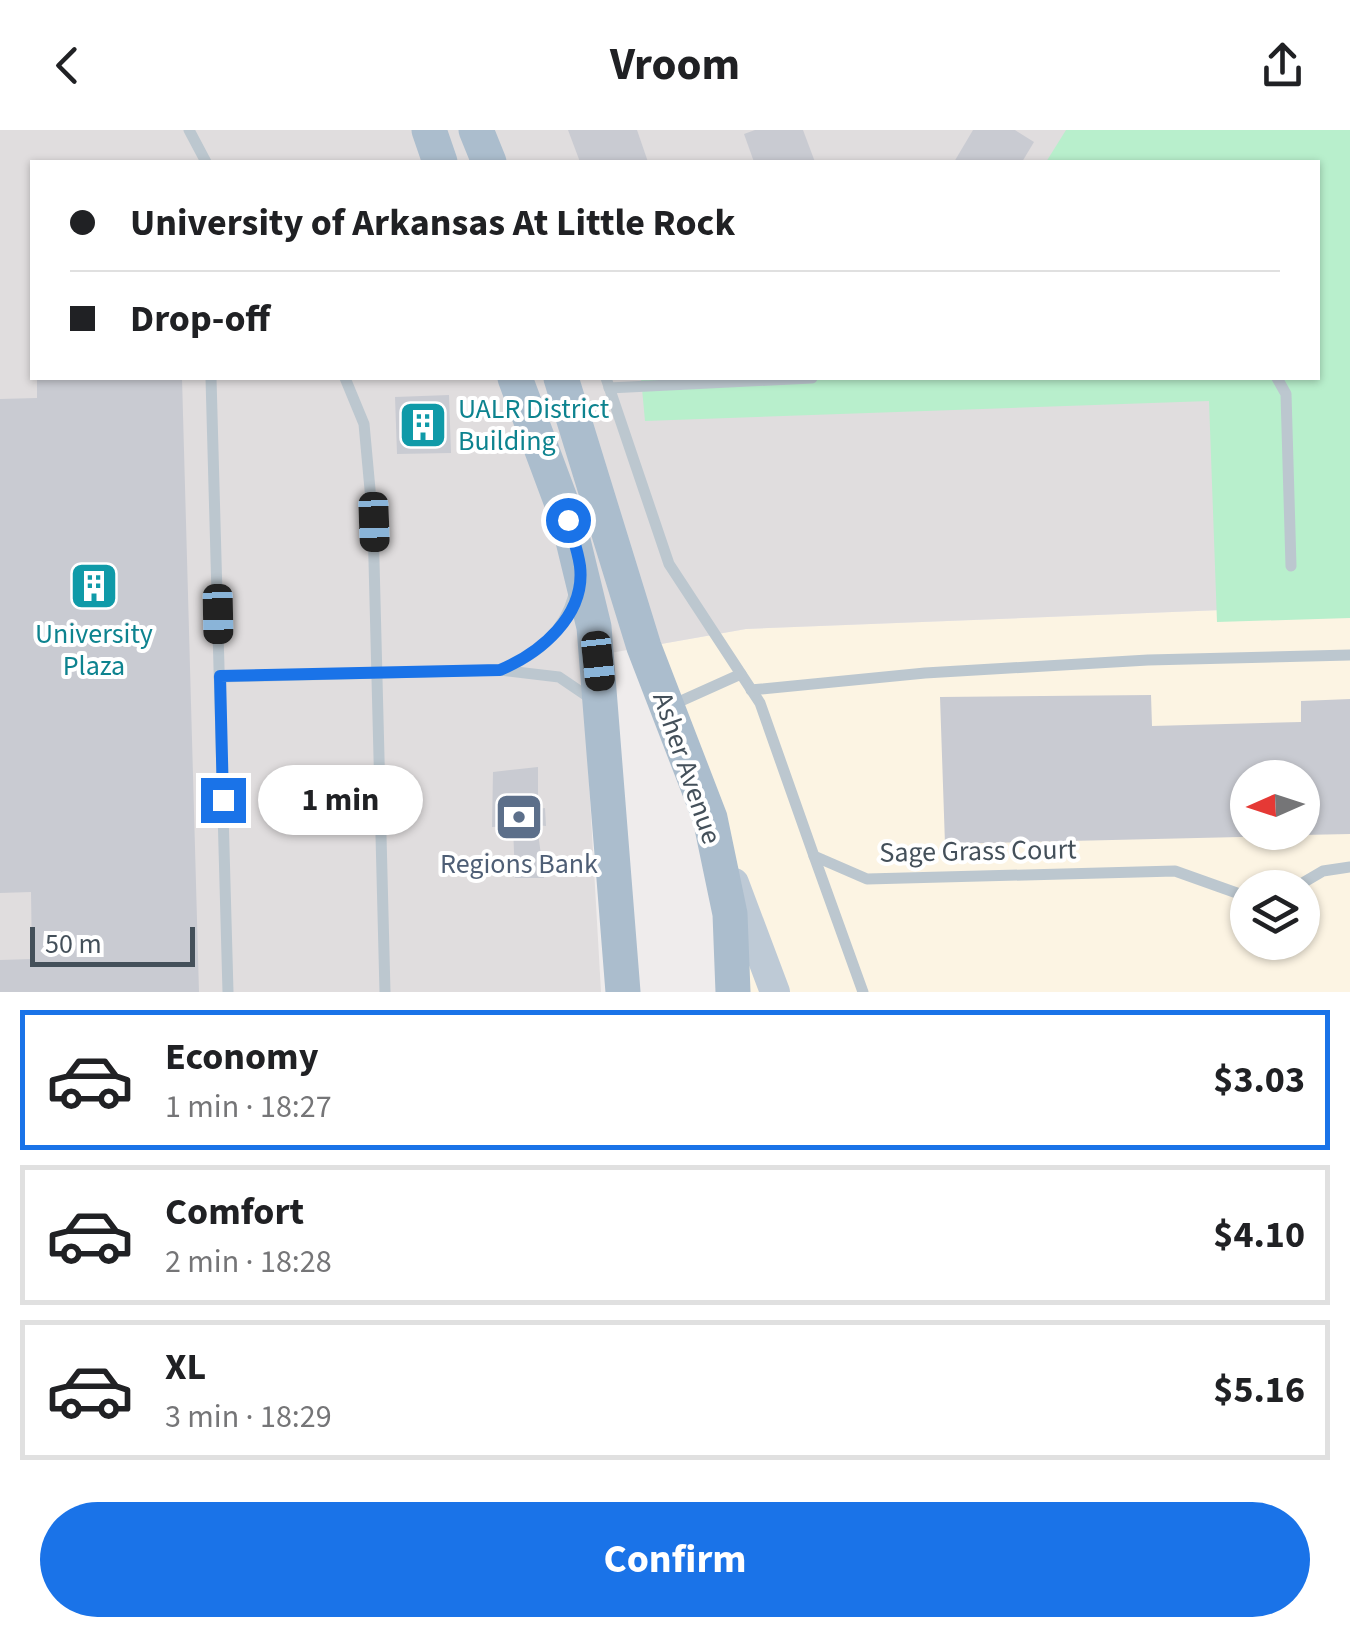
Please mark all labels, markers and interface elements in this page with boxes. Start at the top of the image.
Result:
text: Vroom [610,33,740,97]
icon: back [40,38,95,93]
icon: share [1255,38,1310,93]
text: University of Arkansas At Little Rock [130,196,735,250]
text: Drop-off [130,292,270,346]
place label: UALR District Building [458,389,610,461]
building icon: UALR District Building [397,399,449,451]
car [358,491,390,553]
route start [546,498,591,543]
building icon: University Plaza [68,560,120,612]
car [202,584,234,644]
place label: University Plaza [35,614,153,686]
car [580,630,616,692]
street label: Asher Avenue [642,687,732,849]
north arrow [1230,760,1320,850]
map controls [1230,760,1320,960]
callout: 1 min [258,765,423,835]
text: 1 min [302,777,379,823]
route end [201,778,246,823]
bank icon: Regions Bank [493,791,545,843]
street label: Sage Grass Court [879,829,1078,873]
place label: Regions Bank [440,844,598,884]
button: layers [1230,870,1320,960]
scale bar [30,922,195,966]
text: 50 m [45,924,102,964]
text: Economy [165,1030,318,1084]
icon: car [45,1035,135,1125]
text: $3.03 [1213,1053,1305,1107]
text: 1 min · 18:27 [165,1084,332,1130]
text: Comfort [165,1185,304,1239]
icon: car [45,1190,135,1280]
text: $4.10 [1213,1208,1305,1262]
text: 2 min · 18:28 [165,1239,332,1285]
text: XL [165,1340,206,1394]
icon: car [45,1345,135,1435]
text: $5.16 [1213,1363,1305,1417]
text: 3 min · 18:29 [165,1394,332,1440]
button: Confirm [40,1502,1310,1617]

